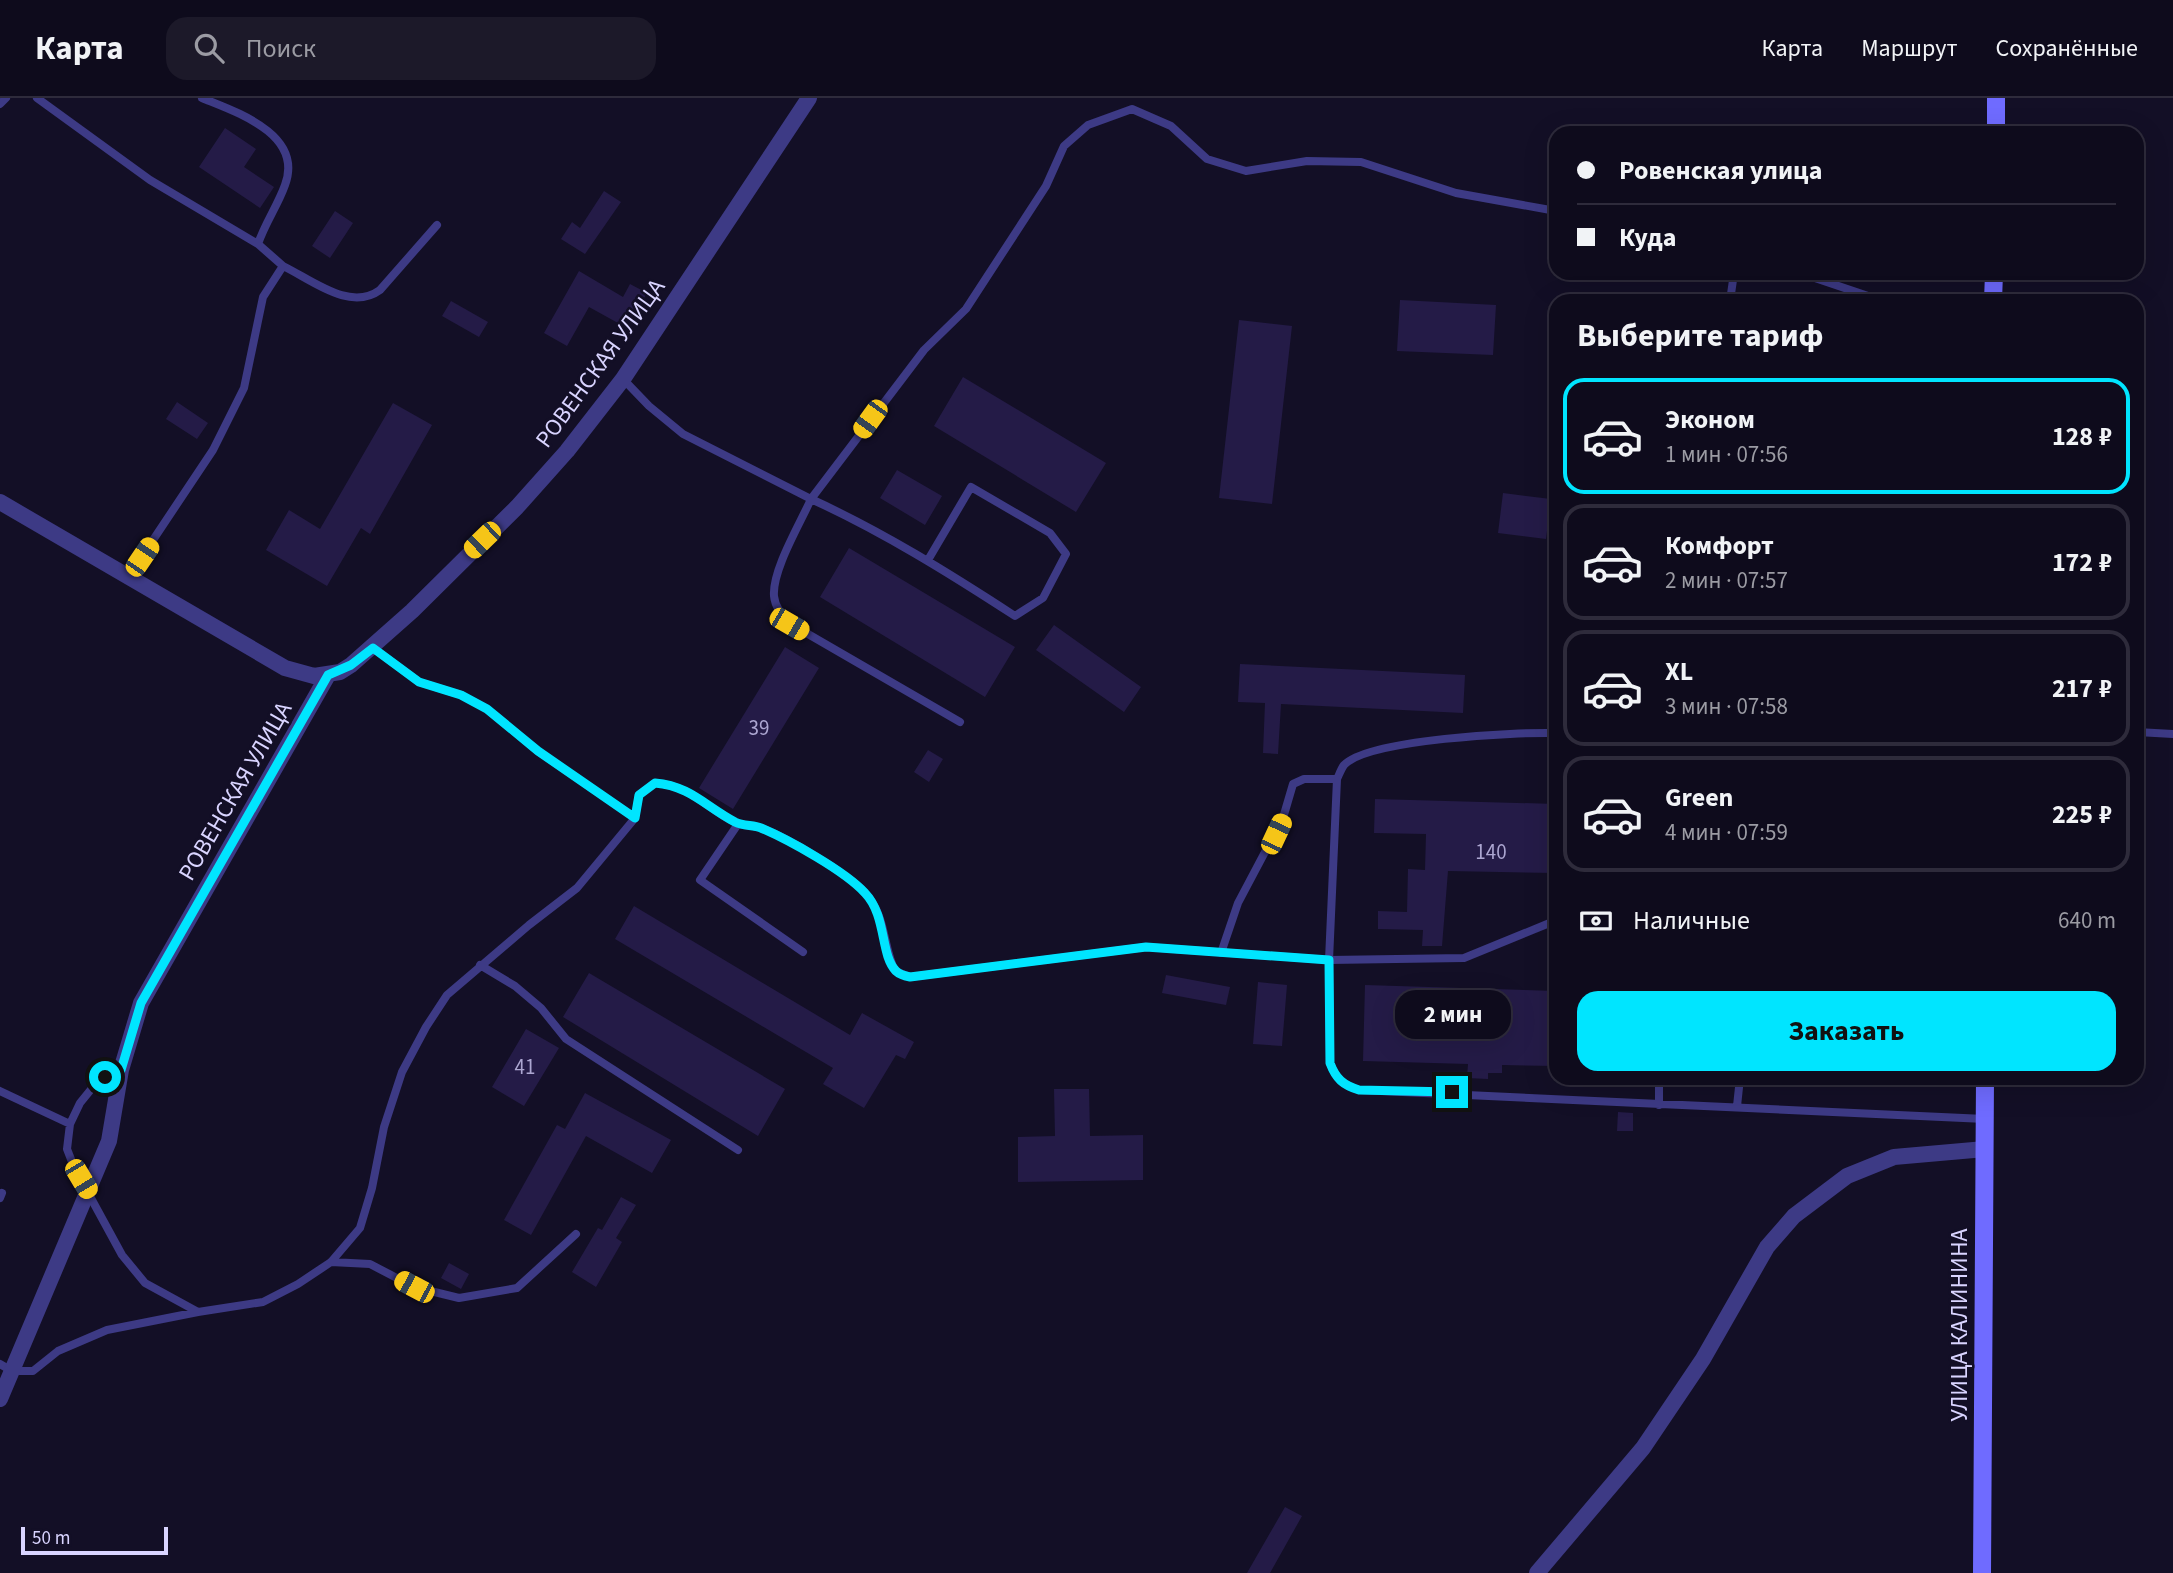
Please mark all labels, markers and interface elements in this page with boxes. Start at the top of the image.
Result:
search box [166,17,656,80]
text: Карта [35,25,124,72]
icon: search [190,29,228,67]
text: Поиск [246,30,316,67]
text: Карта [1762,31,1823,66]
text: Маршрут [1861,31,1957,66]
text: Сохранённые [1995,31,2138,66]
text: Ровенская улица [1619,152,1823,189]
text: Куда [1619,219,1677,256]
street label: РОВЕНСКАЯ УЛИЦА [527,271,674,455]
text: Выберите тариф [1577,313,1824,359]
car [850,396,891,442]
text: Эконом [1665,401,1755,438]
icon: car [1581,405,1644,468]
text: 128 ₽ [2052,418,2112,455]
text: 1 мин · 07:56 [1665,438,1788,471]
car [460,518,505,562]
text: Комфорт [1665,527,1774,564]
icon: car [1581,531,1644,594]
car [122,534,163,580]
text: 172 ₽ [2052,544,2112,581]
text: 2 мин · 07:57 [1665,564,1788,597]
car [766,604,813,644]
text: XL [1665,653,1693,690]
icon: car [1581,657,1644,720]
text: 217 ₽ [2052,670,2112,707]
text: 3 мин · 07:58 [1665,690,1788,723]
street label: РОВЕНСКАЯ УЛИЦА [170,695,301,887]
house number: 39 [749,713,769,743]
text: Green [1665,779,1733,816]
icon: car [1581,783,1644,846]
text: 225 ₽ [2052,796,2112,833]
car [1258,811,1295,857]
text: 4 мин · 07:59 [1665,816,1788,849]
house number: 140 [1475,837,1507,867]
icon: cash [1577,902,1615,940]
text: Наличные [1633,902,1750,939]
text: 640 m [2058,904,2116,937]
callout: 2 мин [1394,990,1510,1040]
button: Заказать [1577,991,2116,1071]
text: 2 мин [1424,998,1482,1031]
house number: 41 [515,1052,535,1082]
route start [89,1061,121,1093]
route end [1436,1076,1468,1108]
car [62,1156,101,1202]
street label: УЛИЦА КАЛИНИНА [1942,1228,1977,1422]
car [391,1268,438,1306]
scale bar [21,1524,168,1556]
text: 50 m [32,1525,70,1552]

